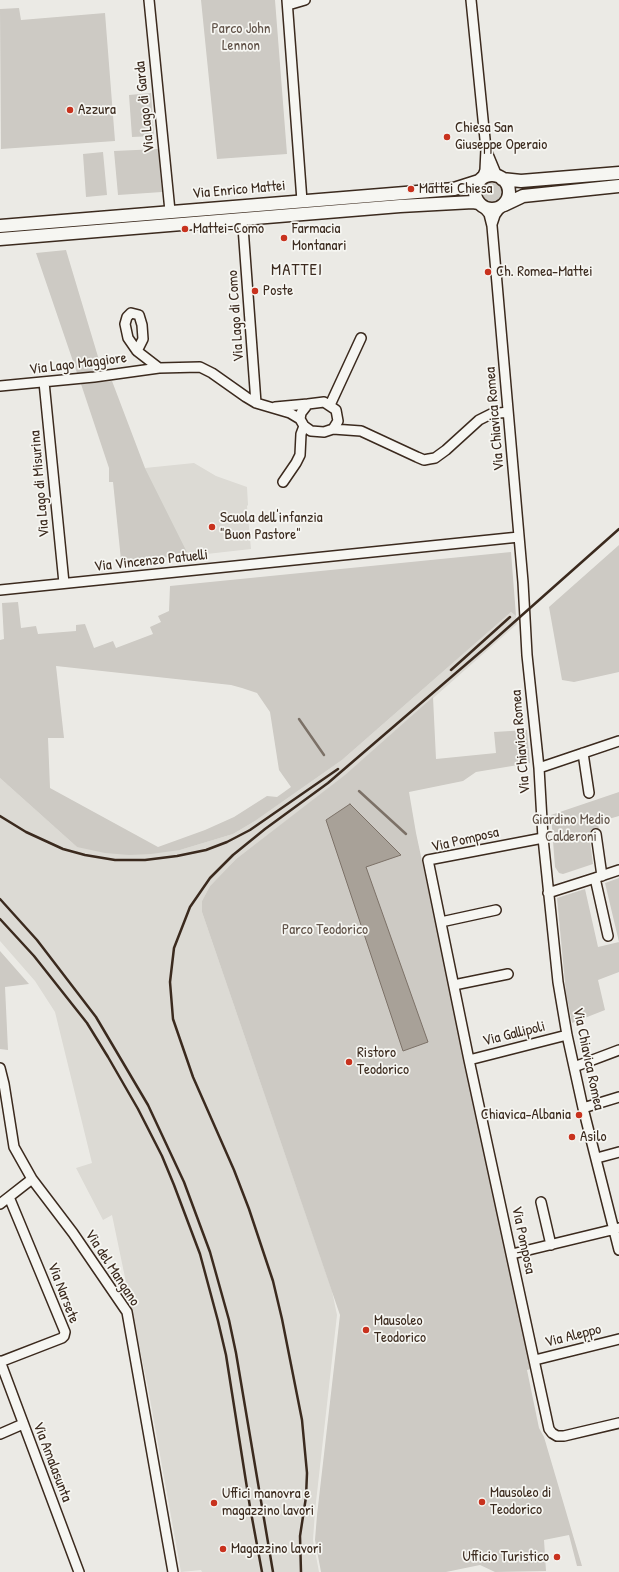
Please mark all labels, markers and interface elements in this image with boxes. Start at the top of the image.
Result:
park label: Parco John Lennon [212,20,270,55]
street label: Via Lago di Garda [131,60,159,154]
place label: Azzura [78,101,116,119]
marker: Azzura [65,105,75,115]
place label: Chiesa San Giuseppe Operaio [455,119,547,154]
marker: Chiesa San Giuseppe Operaio [442,132,452,142]
street label: Via Enrico Mattei [192,177,286,203]
place label: Mattei Chiesa [419,180,492,198]
marker: Mattei Chiesa [406,184,416,194]
place label: Mattei-Como [193,220,264,238]
place label: Farmacia Montanari [292,220,347,255]
marker: Mattei-Como [180,224,190,234]
marker: Farmacia Montanari [279,233,289,243]
district label: MATTEI [271,260,323,280]
place label: Ch. Romea-Mattei [496,263,593,281]
marker: Ch. Romea-Mattei [483,267,493,277]
street label: Via Lago di Como [224,270,248,362]
place label: Poste [263,282,293,300]
marker: Poste [250,286,260,296]
street label: Via Lago Maggiore [28,349,128,379]
street label: Via Chiavica Romea [481,366,509,472]
street label: Via Lago di Misurina [26,430,54,538]
place label: Scuola dell'infanzia "Buon Pastore" [220,509,323,544]
marker: Scuola dell'infanzia "Buon Pastore" [207,522,217,532]
street label: Via Vincenzo Patuelli [93,546,209,576]
street label: Via Chiavica Romea [507,689,535,795]
park label: Giardino Medio Calderoni [532,811,610,846]
street label: Via Pomposa [430,824,500,856]
park label: Parco Teodorico [282,921,368,939]
street label: Via Chiavica Romea [568,1006,608,1112]
street label: Via Gallipoli [481,1018,547,1050]
place label: Ristoro Teodorico [357,1044,409,1079]
marker: Ristoro Teodorico [344,1057,354,1067]
place label: Chiavica-Albania [481,1106,571,1124]
marker: Chiavica-Albania [574,1110,584,1120]
place label: Asilo [580,1128,606,1146]
marker: Asilo [567,1132,577,1142]
street label: Via Pomposa [507,1205,539,1275]
street label: Via del Mangano [81,1226,143,1310]
street label: Via Narsete [43,1260,83,1326]
place label: Mausoleo Teodorico [374,1312,426,1347]
street label: Via Aleppo [543,1320,603,1352]
marker: Mausoleo Teodorico [361,1325,371,1335]
street label: Via Amalasunta [29,1420,75,1504]
place label: Mausoleo di Teodorico [490,1484,551,1519]
place label: Uffici manovra e magazzino lavori [222,1485,314,1520]
marker: Mausoleo di Teodorico [477,1497,487,1507]
marker: Uffici manovra e magazzino lavori [209,1498,219,1508]
place label: Magazzino lavori [231,1540,322,1558]
marker: Magazzino lavori [218,1544,228,1554]
place label: Ufficio Turistico [463,1548,549,1566]
marker: Ufficio Turistico [552,1552,562,1562]

